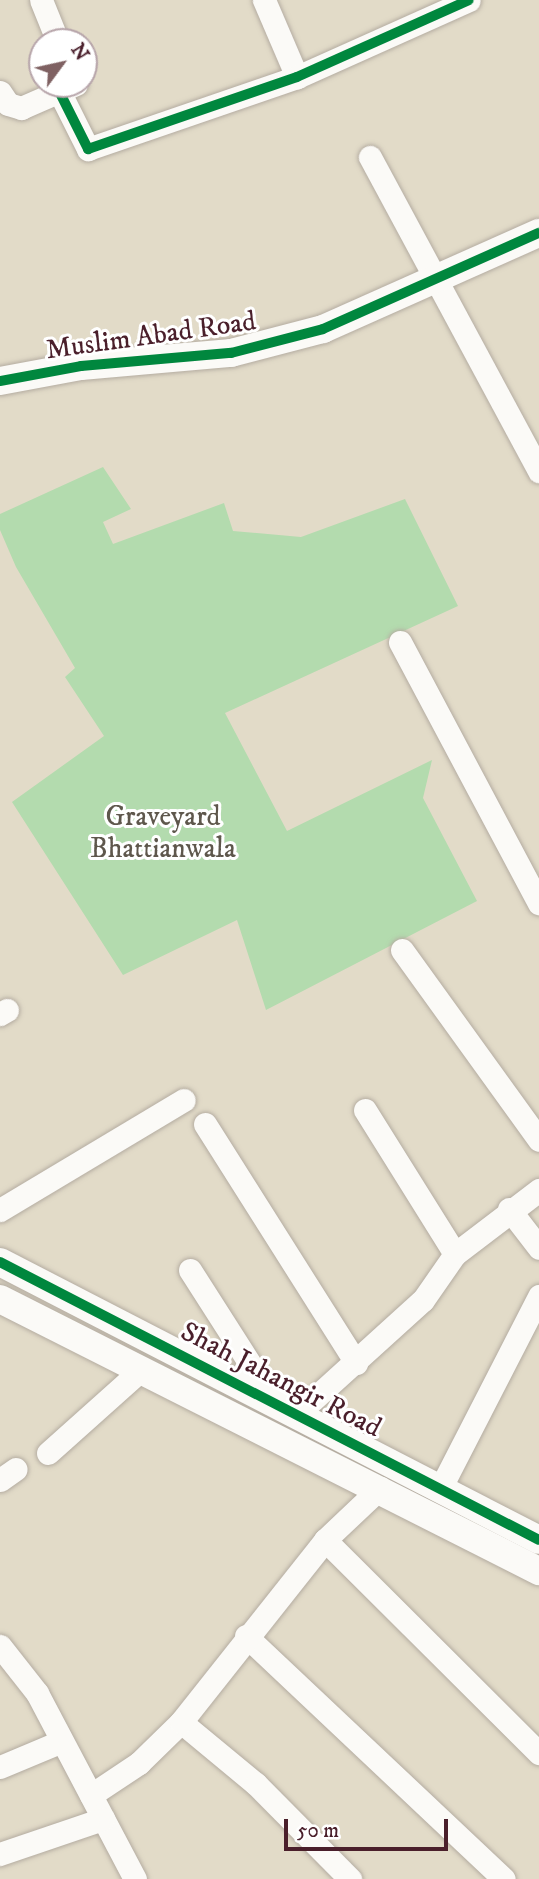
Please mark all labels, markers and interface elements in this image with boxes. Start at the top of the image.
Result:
north arrow [28,28,98,98]
text: N [65,40,93,65]
street label: Muslim Abad Road [44,305,258,367]
park label: Graveyard Bhattianwala [90,800,236,866]
street label: Shah Jahangir Road [175,1315,387,1445]
scale bar [287,1806,452,1850]
text: 50 m [297,1818,339,1844]

